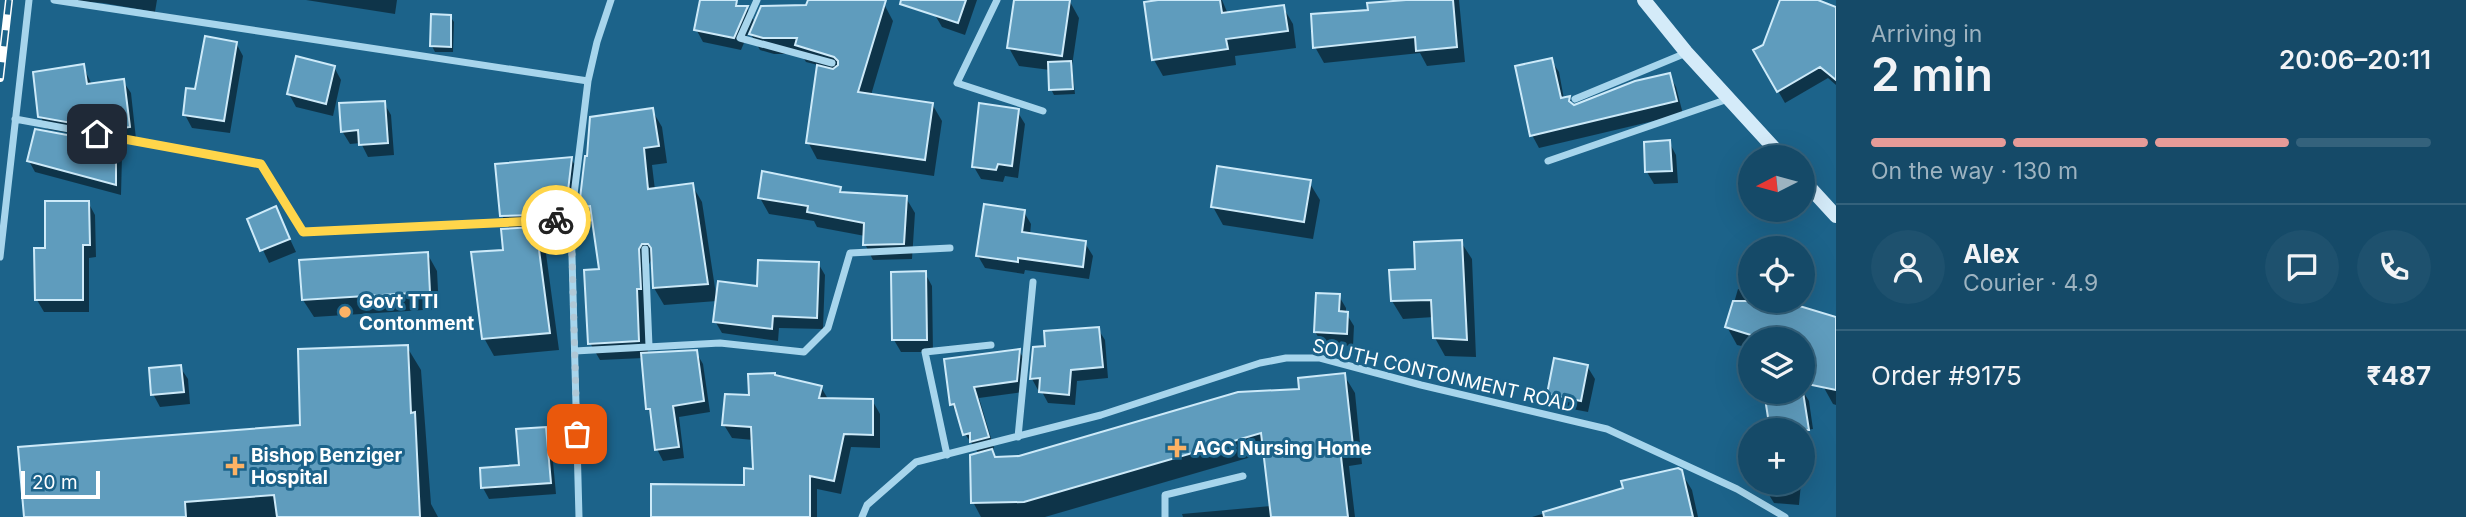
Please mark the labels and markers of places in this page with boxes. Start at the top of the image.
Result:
pin [67,104,127,164]
place label: Govt TTI Contonment [359,290,474,335]
marker: Govt TTI Contonment [337,304,353,320]
pin [547,404,607,464]
place label: AGC Nursing Home [1193,437,1372,460]
marker: AGC Nursing Home [1167,438,1187,458]
place label: Bishop Benziger Hospital [251,444,402,489]
marker: Bishop Benziger Hospital [225,456,245,476]

